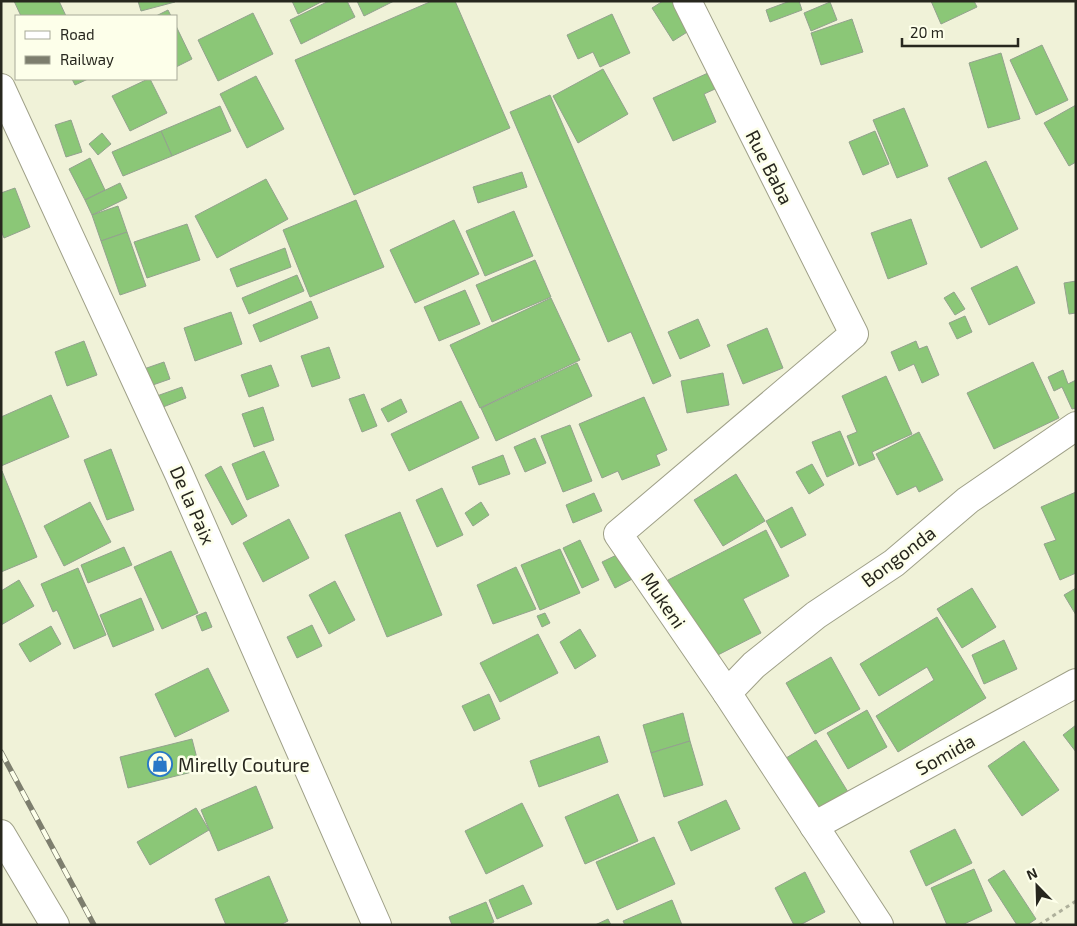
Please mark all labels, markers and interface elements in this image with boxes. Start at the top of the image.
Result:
legend [15,15,178,80]
scale bar [902,15,1018,47]
text: 20 m [910,23,944,41]
text: Road [60,25,95,43]
text: Railway [60,50,114,68]
street label: Rue Baba [741,126,799,208]
street label: De la Paix [165,462,221,548]
street label: Bongonda [856,521,940,591]
street label: Mukeni [637,568,691,632]
street label: Somida [911,728,979,780]
shop icon: Mirelly Couture [147,751,173,777]
place label: Mirelly Couture [178,753,310,776]
north arrow [1012,861,1062,911]
text: N [1024,864,1040,883]

